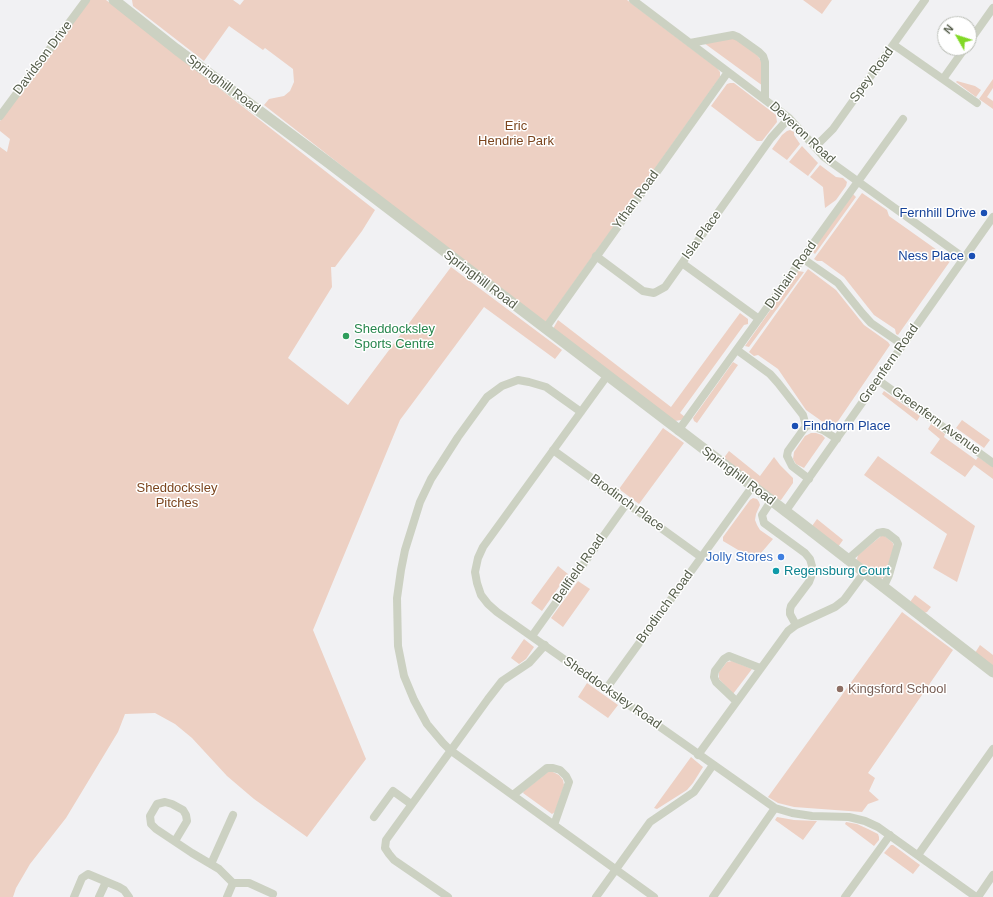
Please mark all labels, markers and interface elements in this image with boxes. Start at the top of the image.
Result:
north arrow [937,16,977,56]
street label: Davidson Drive [10,18,76,98]
text: N [941,22,956,36]
street label: Spey Road [847,44,897,106]
street label: Springhill Road [183,51,263,117]
street label: Deveron Road [766,99,838,167]
park label: Eric Hendrie Park [478,118,554,149]
street label: Ythan Road [610,168,662,232]
place label: Fernhill Drive [899,205,976,221]
street label: Isla Place [679,208,725,262]
marker: Fernhill Drive [979,208,989,218]
street label: Dulnain Road [762,238,820,312]
street label: Springhill Road [440,247,520,313]
place label: Ness Place [898,248,964,264]
marker: Ness Place [967,251,977,261]
place label: Sheddocksley Sports Centre [354,321,435,352]
street label: Greenfern Road [856,321,922,407]
marker: Sheddocksley Sports Centre [341,331,351,341]
street label: Greenfern Avenue [889,384,983,458]
place label: Findhorn Place [803,418,890,434]
marker: Findhorn Place [790,421,800,431]
street label: Springhill Road [698,443,778,509]
street label: Brodinch Place [587,471,667,535]
park label: Sheddocksley Pitches [137,480,217,511]
street label: Bellfield Road [550,532,608,606]
place label: Jolly Stores [706,549,773,565]
marker: Jolly Stores [776,552,786,562]
place label: Regensburg Court [784,563,890,579]
marker: Regensburg Court [771,566,781,576]
street label: Brodinch Road [633,568,697,646]
street label: Sheddocksley Road [560,653,664,733]
place label: Kingsford School [848,681,946,697]
marker: Kingsford School [835,684,845,694]

